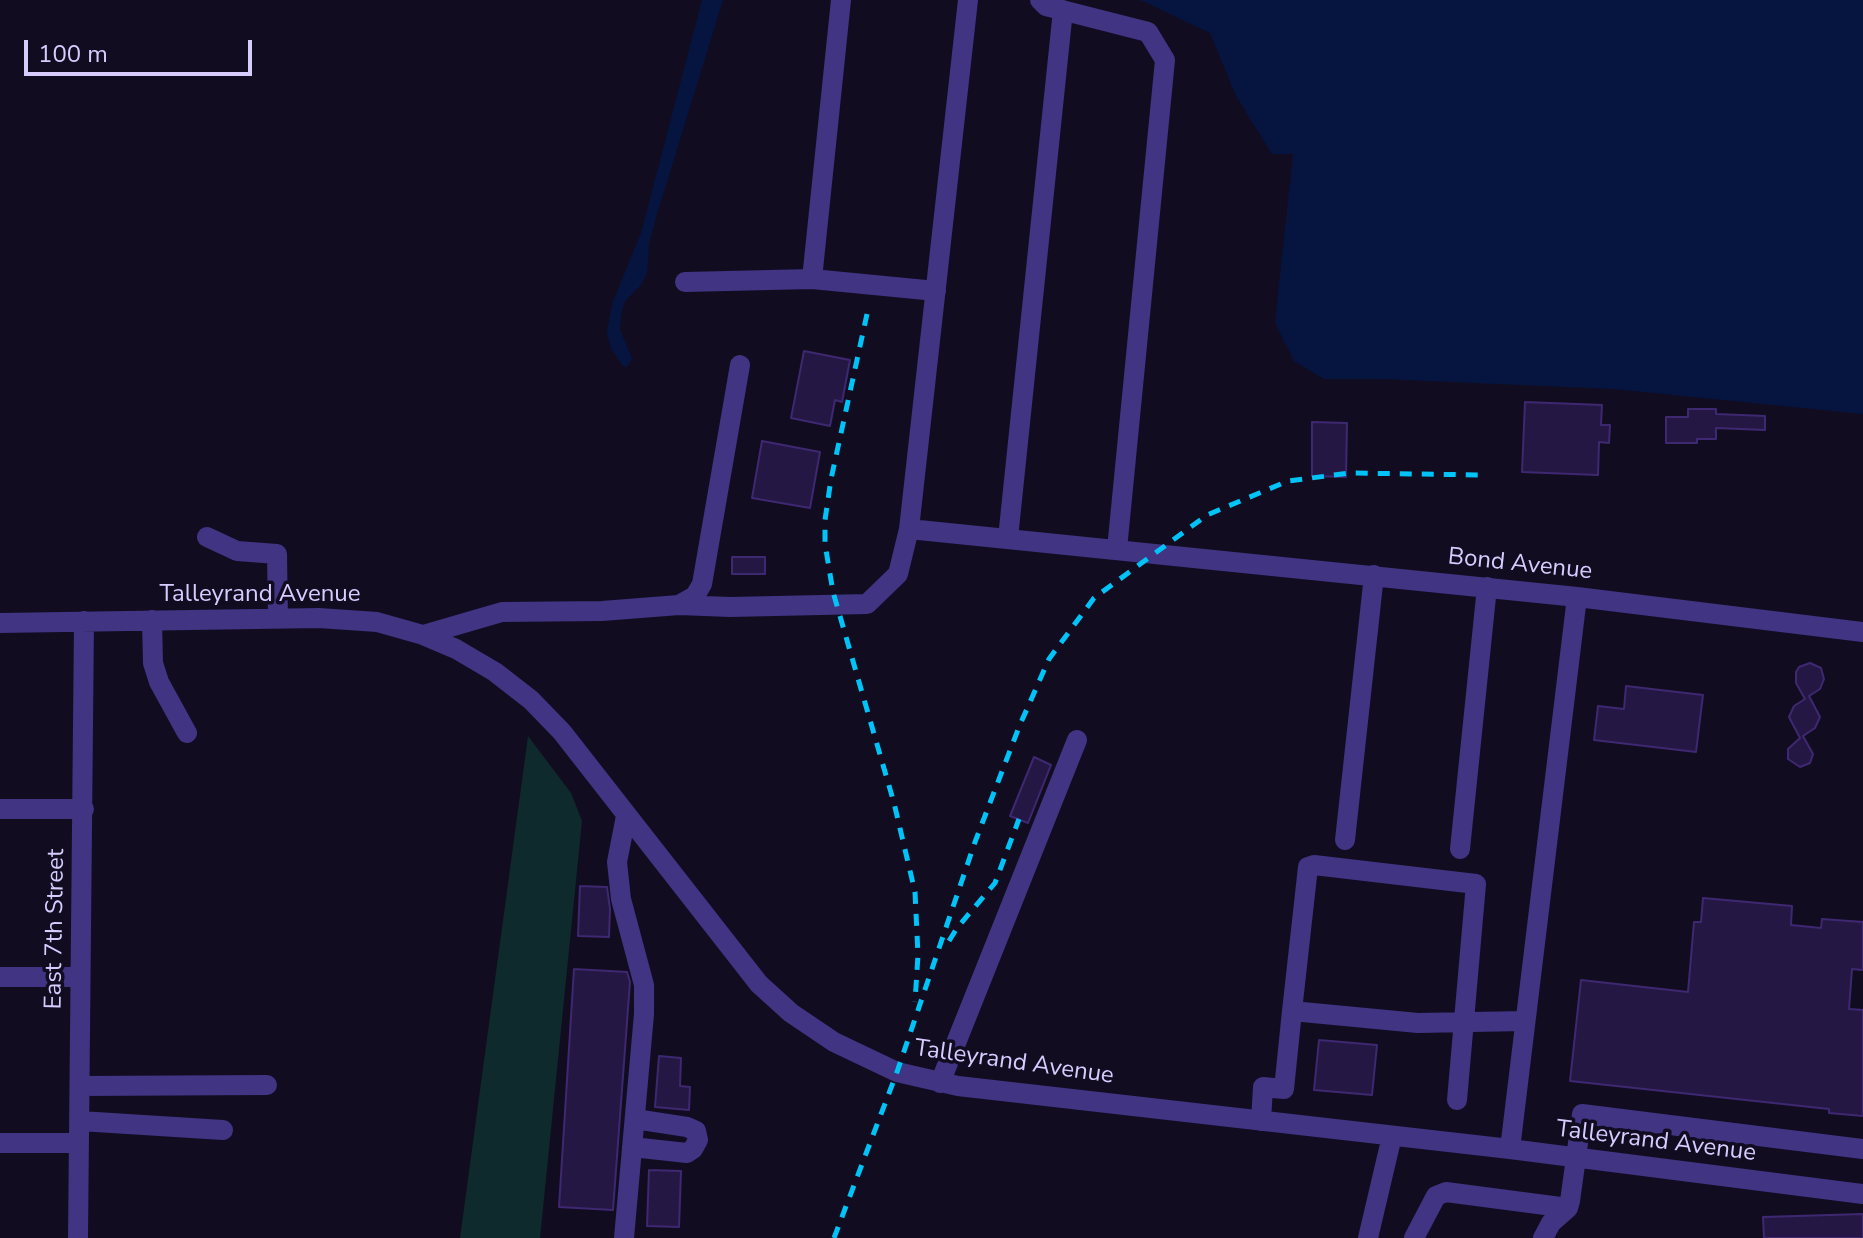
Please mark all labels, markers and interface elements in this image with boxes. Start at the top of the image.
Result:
scale bar [28,24,256,74]
text: 100 m [38,38,108,70]
street label: Bond Avenue [1446,543,1594,587]
street label: Talleyrand Avenue [159,581,361,609]
street label: East 7th Street [40,848,72,1010]
street label: Talleyrand Avenue [912,1035,1116,1091]
street label: Talleyrand Avenue [1554,1115,1758,1169]

